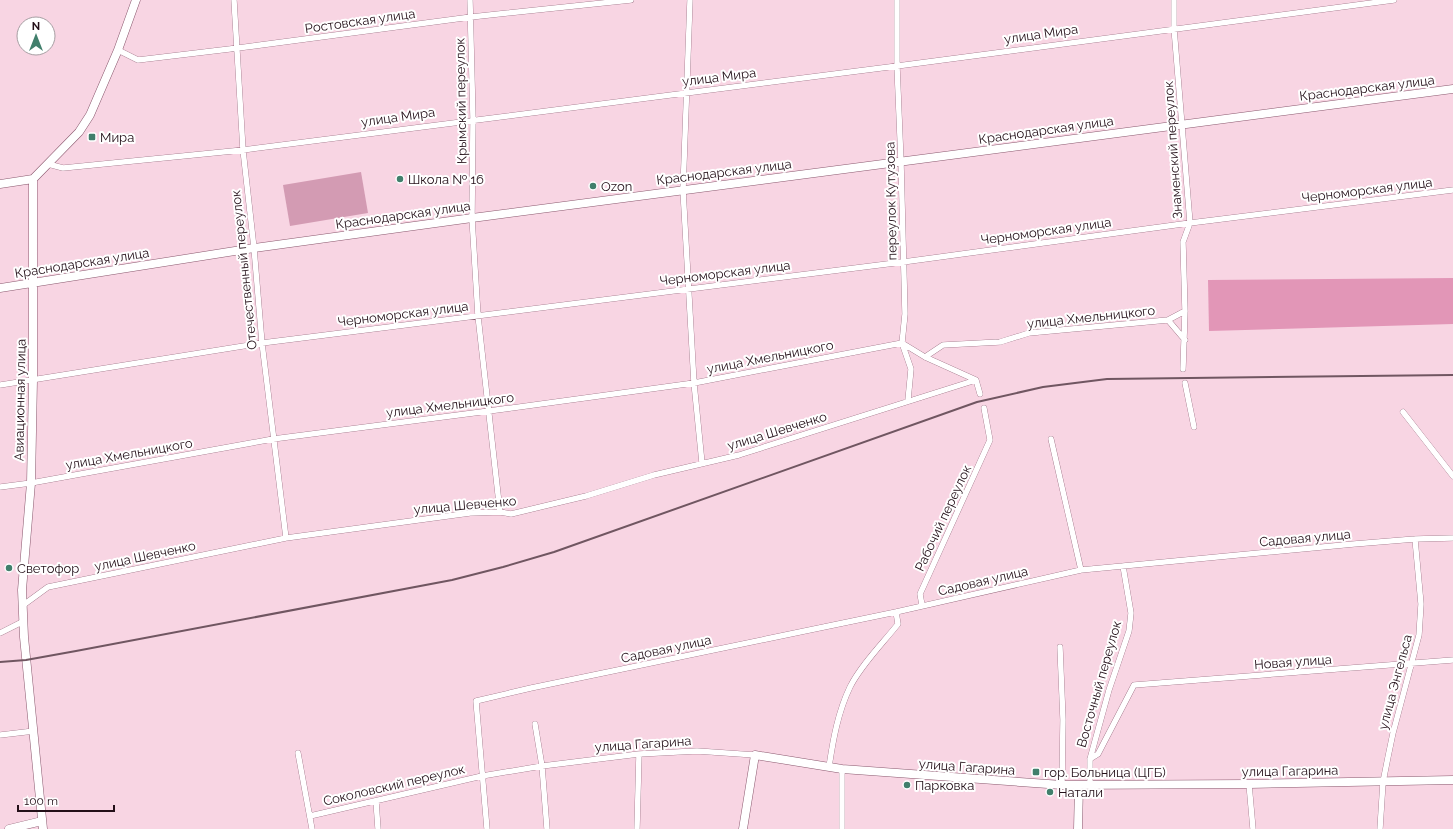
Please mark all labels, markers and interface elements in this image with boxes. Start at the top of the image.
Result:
street label: Ростовская улица [304,6,416,36]
north arrow [16,16,56,56]
text: N [32,20,40,33]
street label: улица Мира [1003,21,1079,47]
street label: Крымский переулок [452,38,470,164]
street label: улица Мира [681,65,757,89]
street label: Краснодарская улица [1299,72,1435,104]
street label: Знаменский переулок [1161,80,1185,219]
street label: улица Мира [360,104,436,130]
street label: Краснодарская улица [978,113,1114,147]
place label: Мира [100,130,134,145]
marker: Мира [87,132,97,142]
street label: переулок Кутузова [882,142,900,260]
street label: Краснодарская улица [656,156,792,188]
place label: Школа № 16 [408,172,484,187]
marker: Школа № 16 [395,174,405,184]
street label: Черноморская улица [1301,175,1433,205]
place label: Ozon [601,179,632,194]
marker: Ozon [588,181,598,191]
street label: Отечественный переулок [228,189,260,350]
street label: Краснодарская улица [335,198,471,232]
street label: Черноморская улица [980,214,1112,248]
street label: Краснодарская улица [14,245,150,281]
street label: Черноморская улица [659,258,791,288]
street label: Черноморская улица [337,299,469,329]
street label: улица Хмельницкого [1026,303,1156,331]
street label: улица Хмельницкого [705,337,835,377]
street label: Авиационная улица [11,339,29,461]
street label: улица Хмельницкого [385,390,515,420]
street label: улица Шевченко [726,409,829,453]
street label: улица Хмельницкого [64,435,194,473]
street label: Рабочий переулок [912,462,974,574]
street label: улица Шевченко [413,493,517,517]
street label: Садовая улица [1259,527,1351,549]
street label: улица Шевченко [93,538,197,574]
place label: Светофор [17,561,79,576]
marker: Светофор [4,563,14,573]
street label: Садовая улица [937,563,1029,599]
street label: Восточный переулок [1074,619,1124,749]
street label: Садовая улица [620,632,712,666]
street label: улица Энгельса [1375,633,1415,731]
street label: Новая улица [1254,652,1332,672]
street label: улица Гагарина [594,733,692,755]
street label: улица Гагарина [918,756,1016,778]
street label: Соколовский переулок [322,761,467,809]
street label: улица Гагарина [1242,763,1338,779]
place label: гор. Больница (ЦГБ) [1044,765,1166,780]
marker: гор. Больница (ЦГБ) [1031,767,1041,777]
place label: Парковка [915,778,974,793]
marker: Парковка [902,780,912,790]
place label: Натали [1058,785,1103,800]
scale bar [18,787,114,813]
marker: Натали [1045,787,1055,797]
text: 100 m [24,794,58,808]

